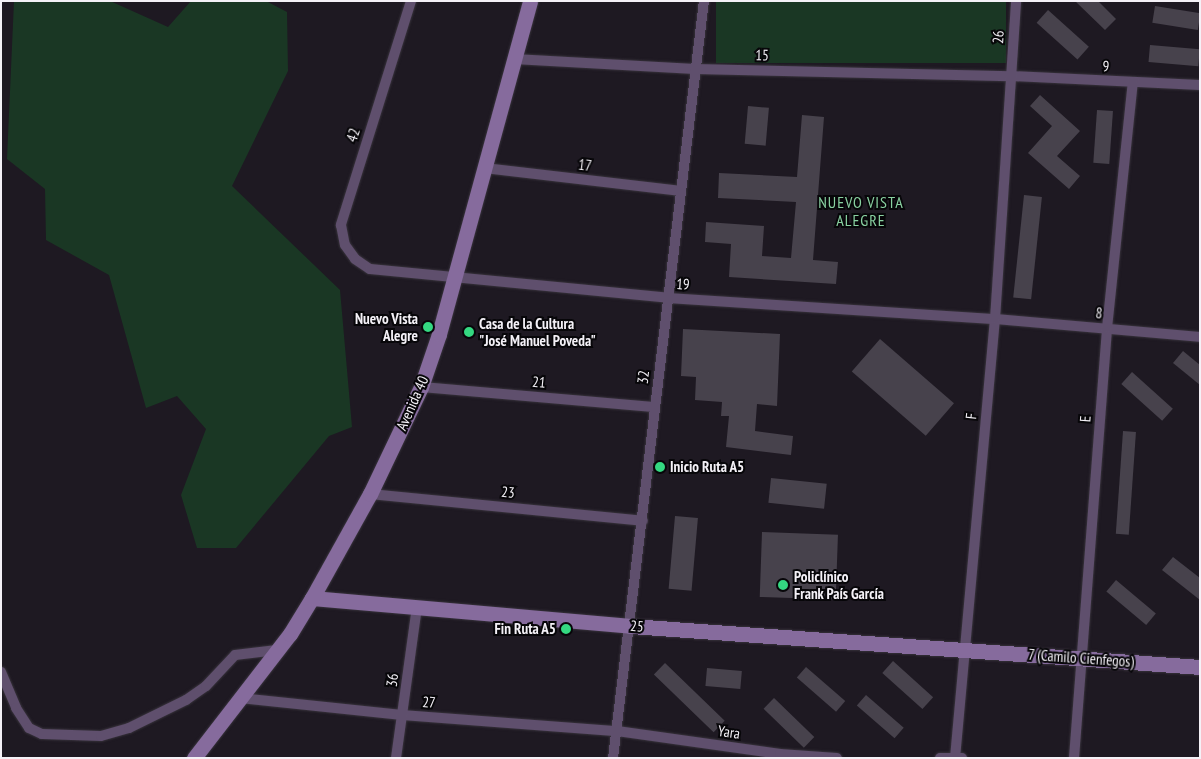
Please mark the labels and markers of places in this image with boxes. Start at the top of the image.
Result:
place label: Nuevo Vista Alegre [355,309,418,344]
place label: Casa de la Cultura "José Manuel Poveda" [479,314,596,349]
marker: Nuevo Vista Alegre [422,321,434,333]
marker: Casa de la Cultura "José Manuel Poveda" [463,326,475,338]
place label: Inicio Ruta A5 [670,458,745,476]
marker: Inicio Ruta A5 [654,461,666,473]
place label: Policlínico Frank País García [794,567,885,602]
marker: Policlínico Frank País García [776,578,790,592]
place label: Fin Ruta A5 [494,620,556,638]
marker: Fin Ruta A5 [560,623,572,635]

